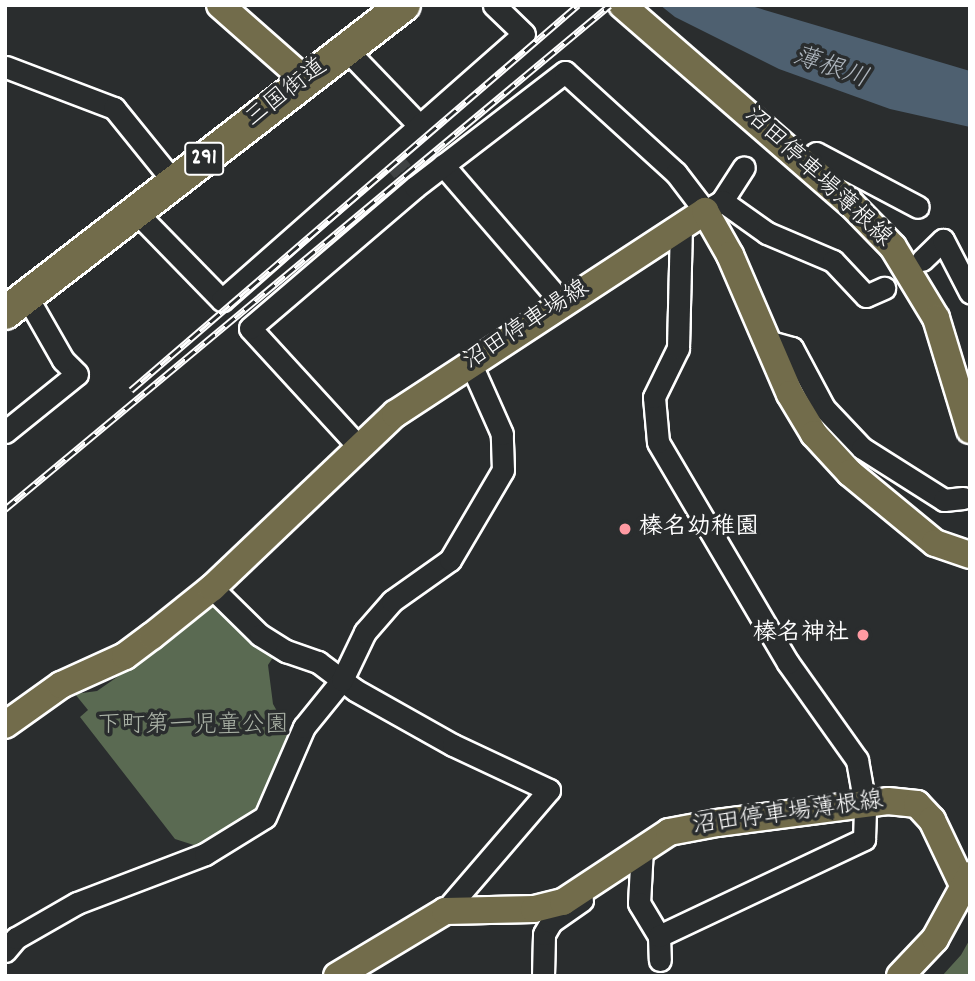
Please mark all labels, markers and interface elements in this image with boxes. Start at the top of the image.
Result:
water label: 薄根川 [788,42,872,96]
street label: 三国街道 [240,53,334,135]
street label: 沼田停車場薄根線 [737,102,897,254]
road number: 291 [183,140,225,178]
street label: 沼田停車場線 [459,275,595,377]
place label: 榛名幼稚園 [639,515,759,543]
marker: 榛名幼稚園 [617,521,633,537]
place label: 榛名神社 [753,621,849,649]
marker: 榛名神社 [855,627,871,643]
park label: 下町第一児童公園 [97,713,289,741]
street label: 沼田停車場薄根線 [691,787,885,843]

